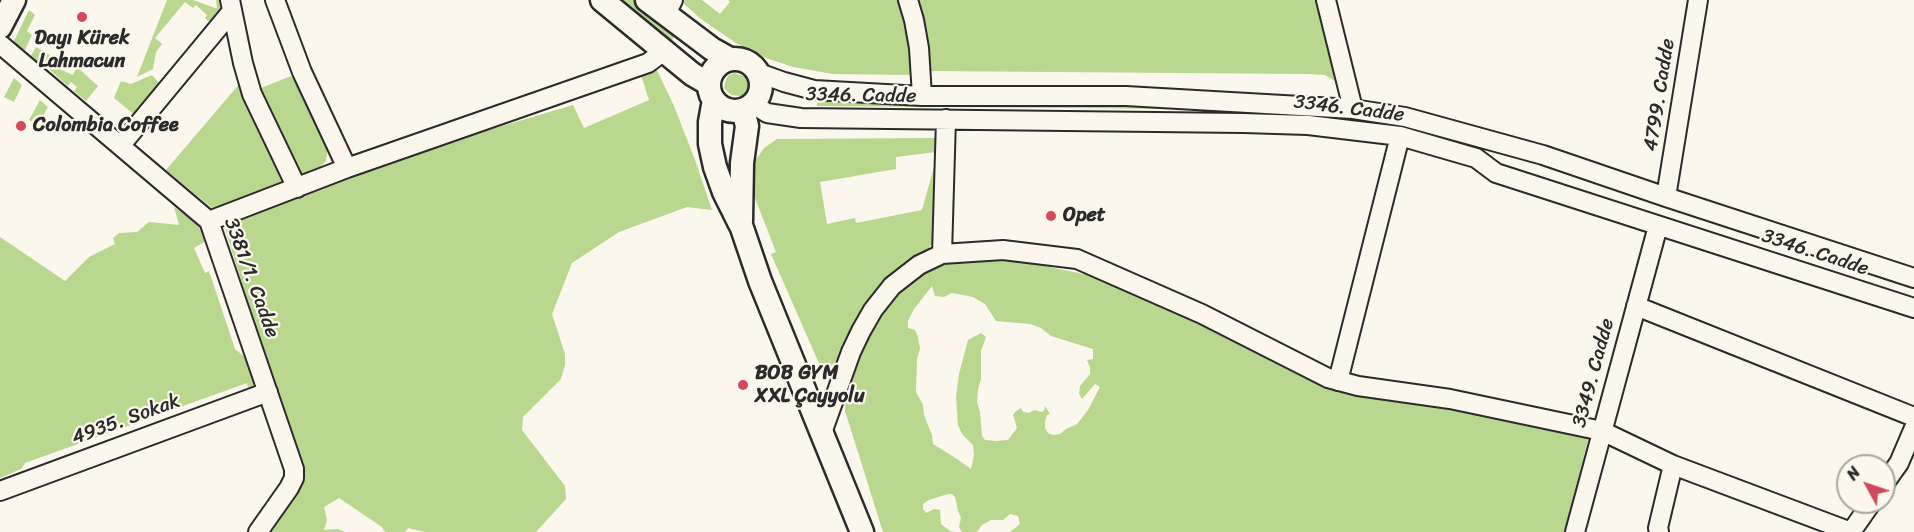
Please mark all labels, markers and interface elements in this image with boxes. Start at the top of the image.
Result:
marker: Dayı Kürek Lahmacun [75,10,89,24]
place label: Dayı Kürek Lahmacun [34,27,130,74]
street label: 4799. Cadde [1639,37,1681,153]
street label: 3346. Cadde [805,83,917,109]
street label: 3346. Cadde [1292,90,1406,128]
place label: Colombia Coffee [33,114,179,138]
marker: Colombia Coffee [14,119,28,133]
place label: Opet [1063,204,1106,228]
marker: Opet [1044,209,1058,223]
street label: 3381/1. Cadde [218,215,284,341]
street label: 3346. Cadde [1759,224,1871,282]
street label: 3349. Cadde [1568,316,1620,430]
place label: BOB GYM XXL Çayyolu [755,362,865,409]
marker: BOB GYM XXL Çayyolu [736,378,750,392]
street label: 4935. Sokak [69,389,183,451]
north arrow [1836,454,1896,514]
text: N [1839,460,1868,487]

